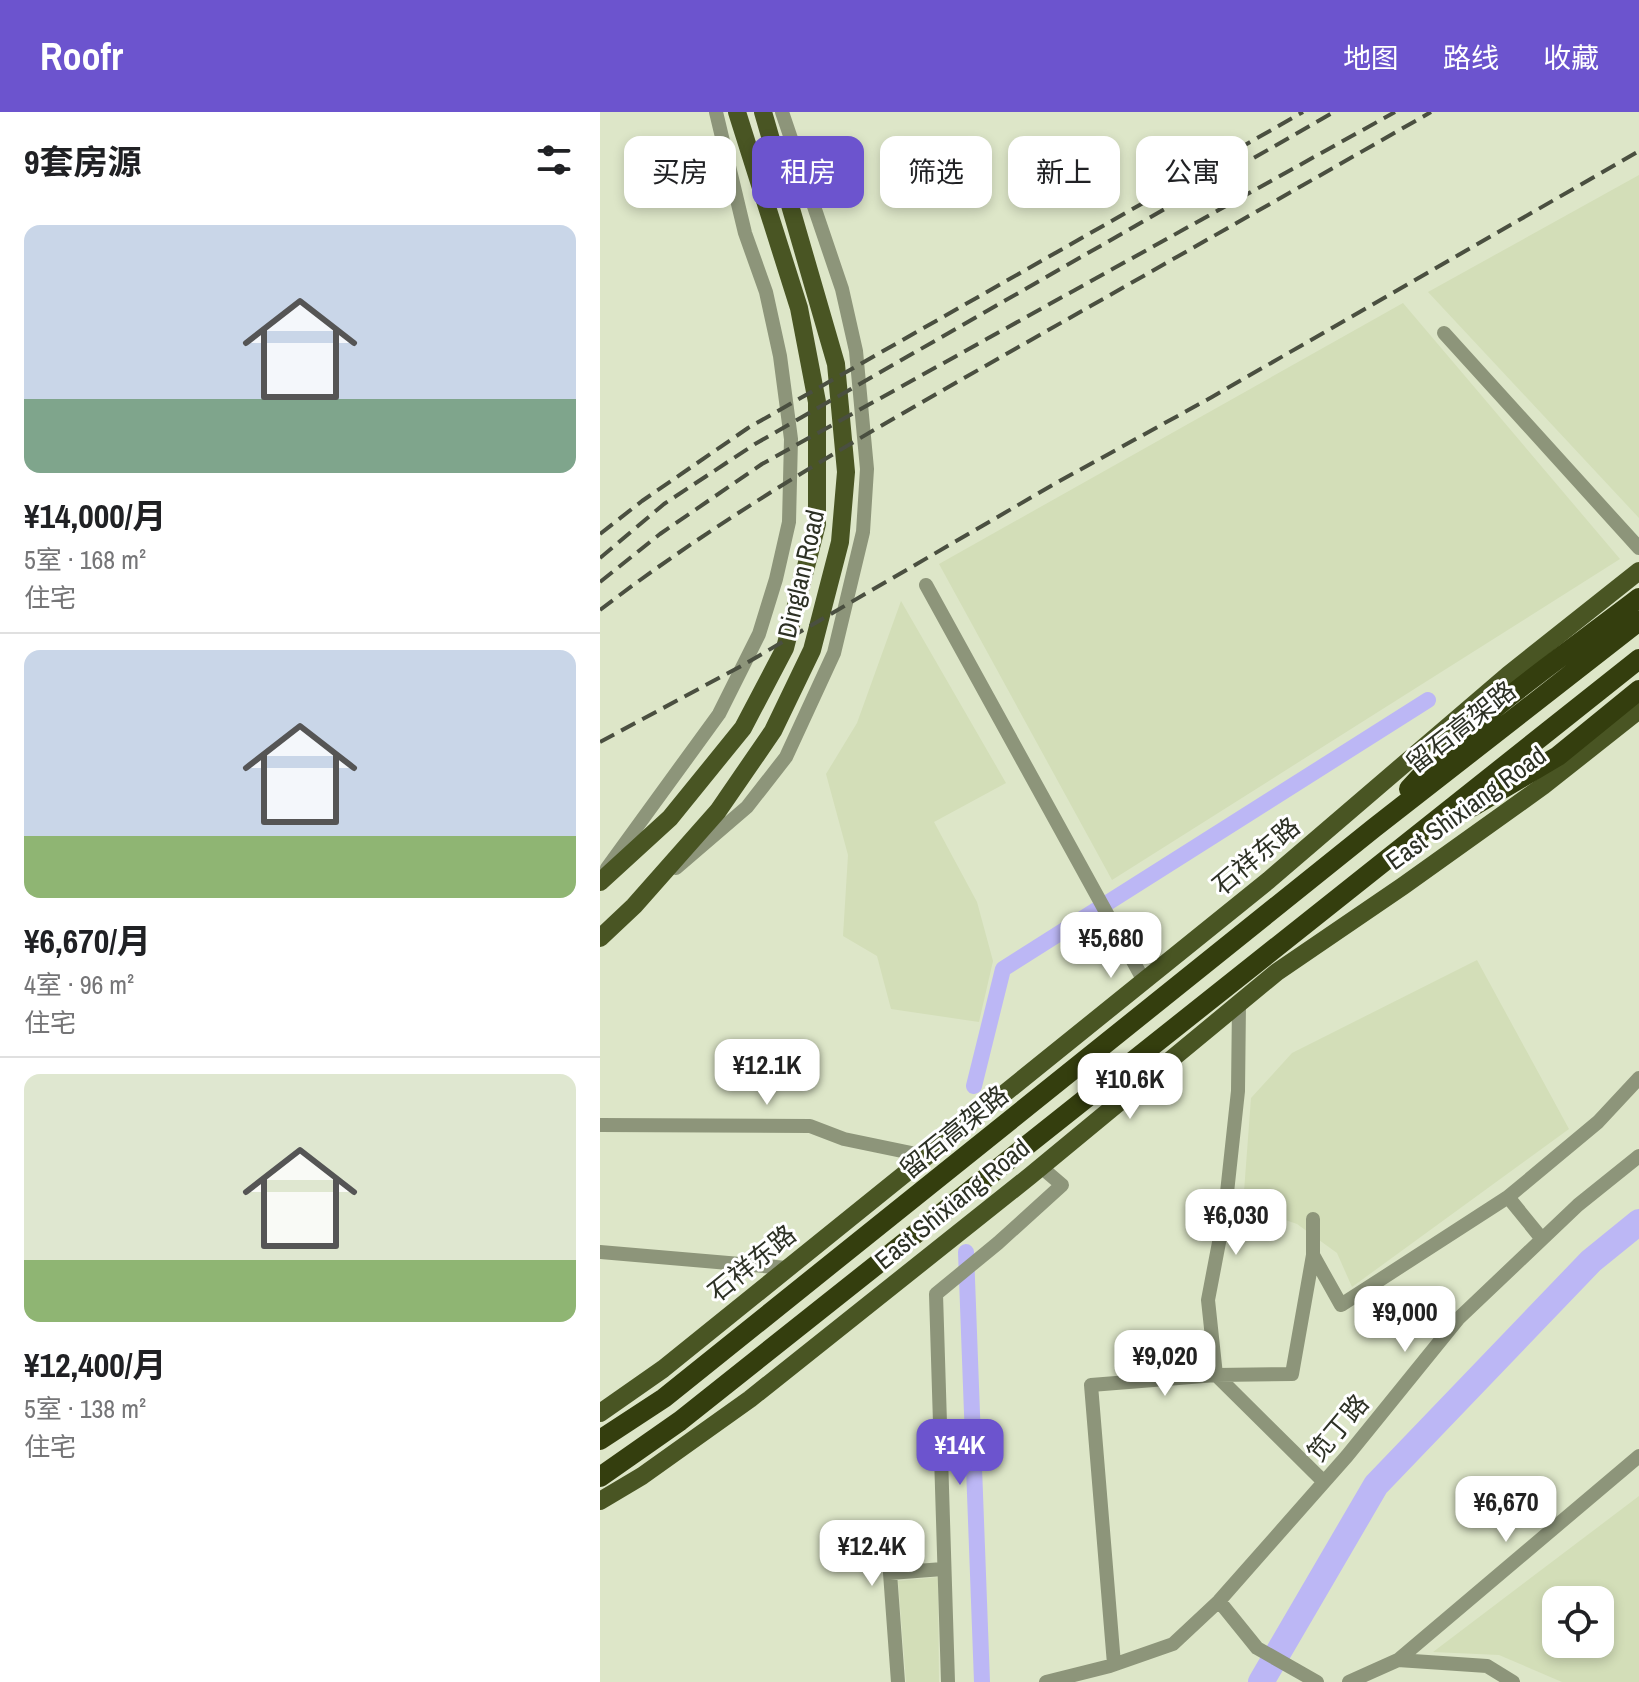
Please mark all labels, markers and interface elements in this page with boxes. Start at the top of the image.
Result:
text: Roofr [40,31,123,82]
text: 地图 [1343,39,1399,77]
text: 路线 [1443,39,1499,77]
text: 收藏 [1543,39,1599,77]
chip: 买房 [624,136,736,208]
chip: 租房 [752,136,864,208]
chip: 筛选 [880,136,992,208]
chip: 新上 [1008,136,1120,208]
chip: 公寓 [1136,136,1248,208]
icon: filters [532,138,576,182]
text: 9套房源 [24,139,142,185]
icon: home [228,277,372,421]
text: ¥14,000/月 [24,493,167,539]
street label: Dinglan Road [769,506,832,641]
text: 5室 · 168 m² [24,542,146,577]
text: 住宅 [24,580,76,615]
street label: 留石高架路 [1399,673,1523,780]
icon: home [228,702,372,846]
street label: East Shixiang Road [1379,738,1553,877]
street label: 石祥东路 [1205,809,1307,902]
pin: ¥5,680 [1046,912,1176,980]
text: ¥6,670/月 [24,918,151,964]
text: ¥5,680 [1078,920,1144,955]
text: 4室 · 96 m² [24,967,134,1002]
text: 住宅 [24,1005,76,1040]
pin: ¥12.1K [702,1039,832,1107]
text: ¥12.1K [733,1047,801,1082]
pin: ¥10.6K [1065,1053,1195,1121]
text: ¥10.6K [1096,1061,1164,1096]
street label: 留石高架路 [892,1077,1015,1186]
icon: home [228,1126,372,1270]
street label: East Shixiang Road [867,1130,1036,1277]
pin: ¥6,030 [1171,1189,1301,1257]
text: ¥6,030 [1203,1197,1269,1232]
street label: 石祥东路 [700,1216,803,1309]
pin: ¥9,000 [1340,1286,1470,1354]
text: ¥9,000 [1372,1294,1438,1329]
pin: ¥9,020 [1100,1330,1230,1398]
text: ¥9,020 [1132,1338,1198,1373]
text: ¥12,400/月 [24,1342,167,1388]
street label: 笕丁路 [1299,1387,1376,1469]
text: 5室 · 138 m² [24,1391,146,1426]
pin: ¥14K [913,1419,1007,1487]
text: ¥14K [935,1427,985,1462]
text: 住宅 [24,1429,76,1464]
pin: ¥6,670 [1441,1476,1571,1544]
text: ¥6,670 [1473,1484,1539,1519]
pin: ¥12.4K [807,1520,937,1588]
text: ¥12.4K [838,1528,906,1563]
map controls [1542,1586,1614,1658]
button: locate [1542,1586,1614,1658]

